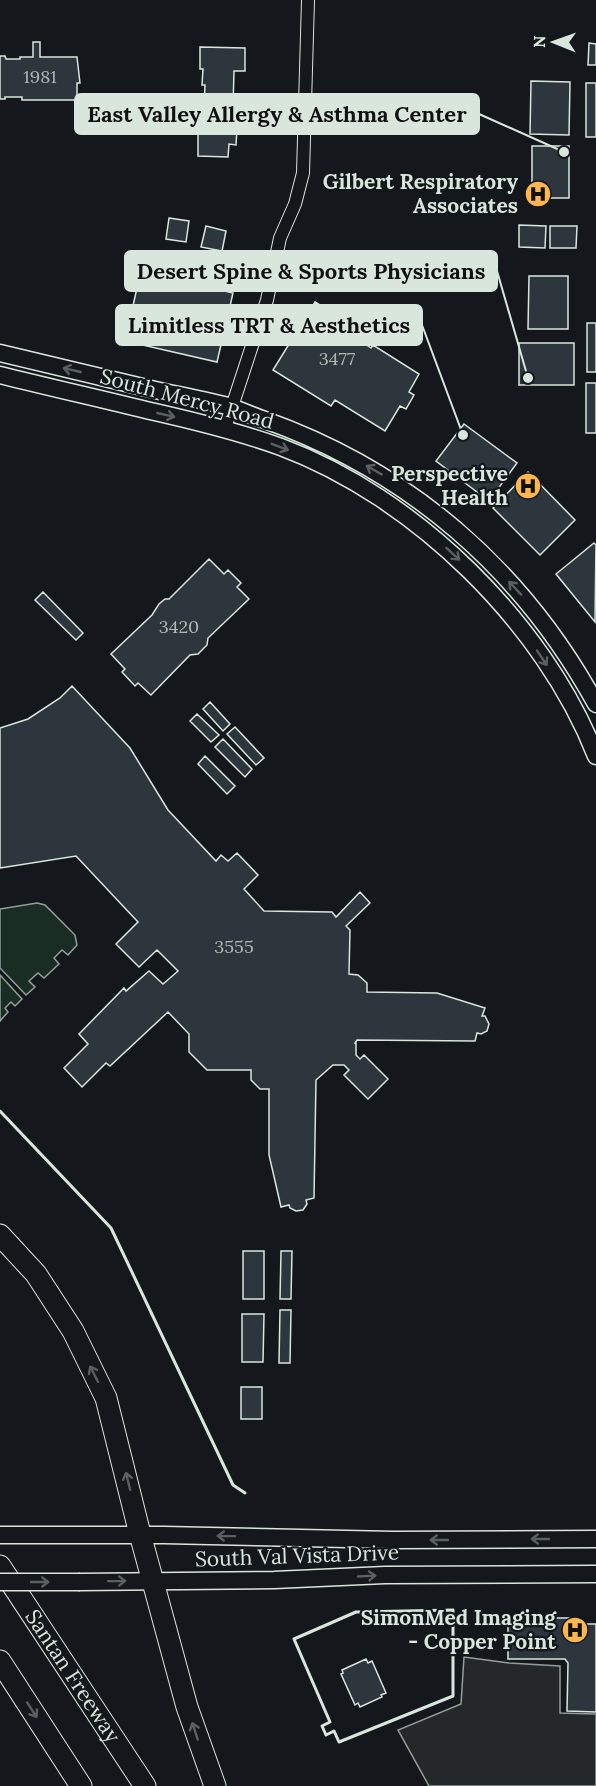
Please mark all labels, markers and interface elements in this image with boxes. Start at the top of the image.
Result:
north arrow [524,12,584,72]
text: N [529,35,549,48]
house number: 1981 [23,65,57,88]
callout: East Valley Allergy & Asthma Center [75,94,479,134]
text: East Valley Allergy & Asthma Center [87,100,467,128]
place label: Gilbert Respiratory Associates [323,168,518,219]
hospital icon: Gilbert Respiratory Associates [523,179,553,209]
callout: Desert Spine & Sports Physicians [125,251,497,291]
text: Desert Spine & Sports Physicians [137,257,485,285]
callout: Limitless TRT & Aesthetics [116,305,422,345]
text: Limitless TRT & Aesthetics [128,311,410,339]
house number: 3477 [319,347,355,370]
street label: South Mercy Road [97,362,277,435]
one-way arrow [63,364,82,376]
one-way arrow [157,409,176,421]
one-way arrow [270,443,289,454]
place label: Perspective Health [391,460,508,511]
one-way arrow [366,464,383,476]
hospital icon: Perspective Health [513,471,543,501]
one-way arrow [445,547,460,561]
one-way arrow [508,581,522,596]
house number: 3420 [159,615,199,638]
one-way arrow [536,649,548,666]
house number: 3555 [214,935,254,958]
one-way arrow [88,1365,100,1383]
one-way arrow [122,1472,133,1491]
one-way arrow [216,1530,236,1542]
one-way arrow [531,1533,551,1545]
one-way arrow [429,1534,449,1546]
street label: South Val Vista Drive [194,1538,400,1573]
one-way arrow [357,1571,377,1582]
one-way arrow [106,1575,126,1587]
one-way arrow [30,1576,50,1588]
street label: Santan Freeway [19,1604,127,1748]
place label: SimonMed Imaging - Copper Point [361,1604,557,1655]
hospital icon: SimonMed Imaging - Copper Point [560,1615,590,1645]
one-way arrow [26,1702,38,1718]
one-way arrow [189,1722,200,1741]

